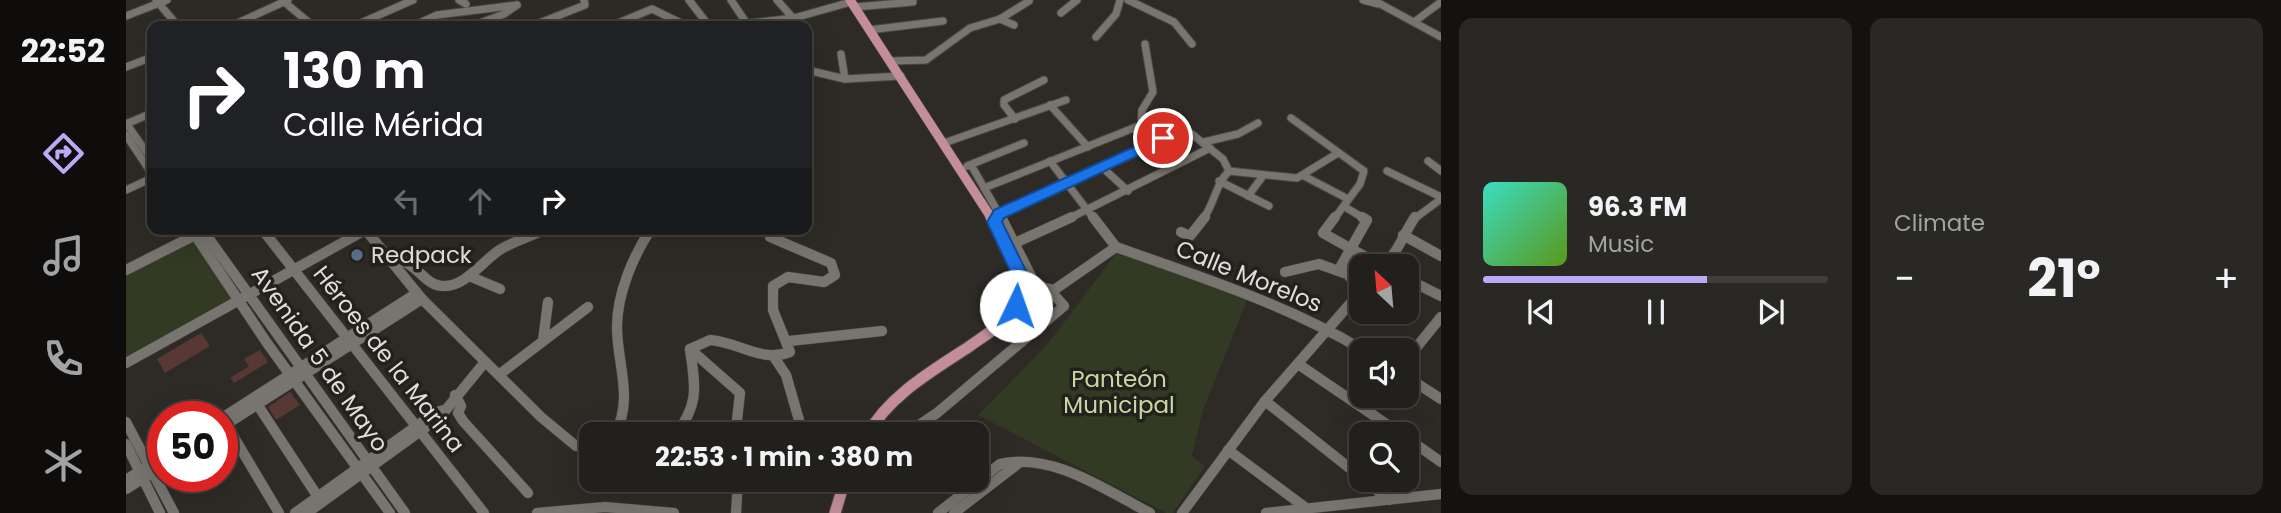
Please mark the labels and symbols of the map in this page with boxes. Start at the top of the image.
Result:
pin [1133,108,1193,168]
street label: Calle Morelos [1171,232,1327,320]
place label: Redpack [371,239,472,271]
marker: Redpack [349,247,365,263]
north arrow [1349,254,1419,324]
street label: Héroes de la Marina [306,259,472,459]
street label: Avenida 5 de Mayo [244,260,396,458]
position arrow [979,269,1053,343]
park label: Panteón Municipal [1063,363,1175,421]
speed limit sign: 50 [147,401,238,492]

